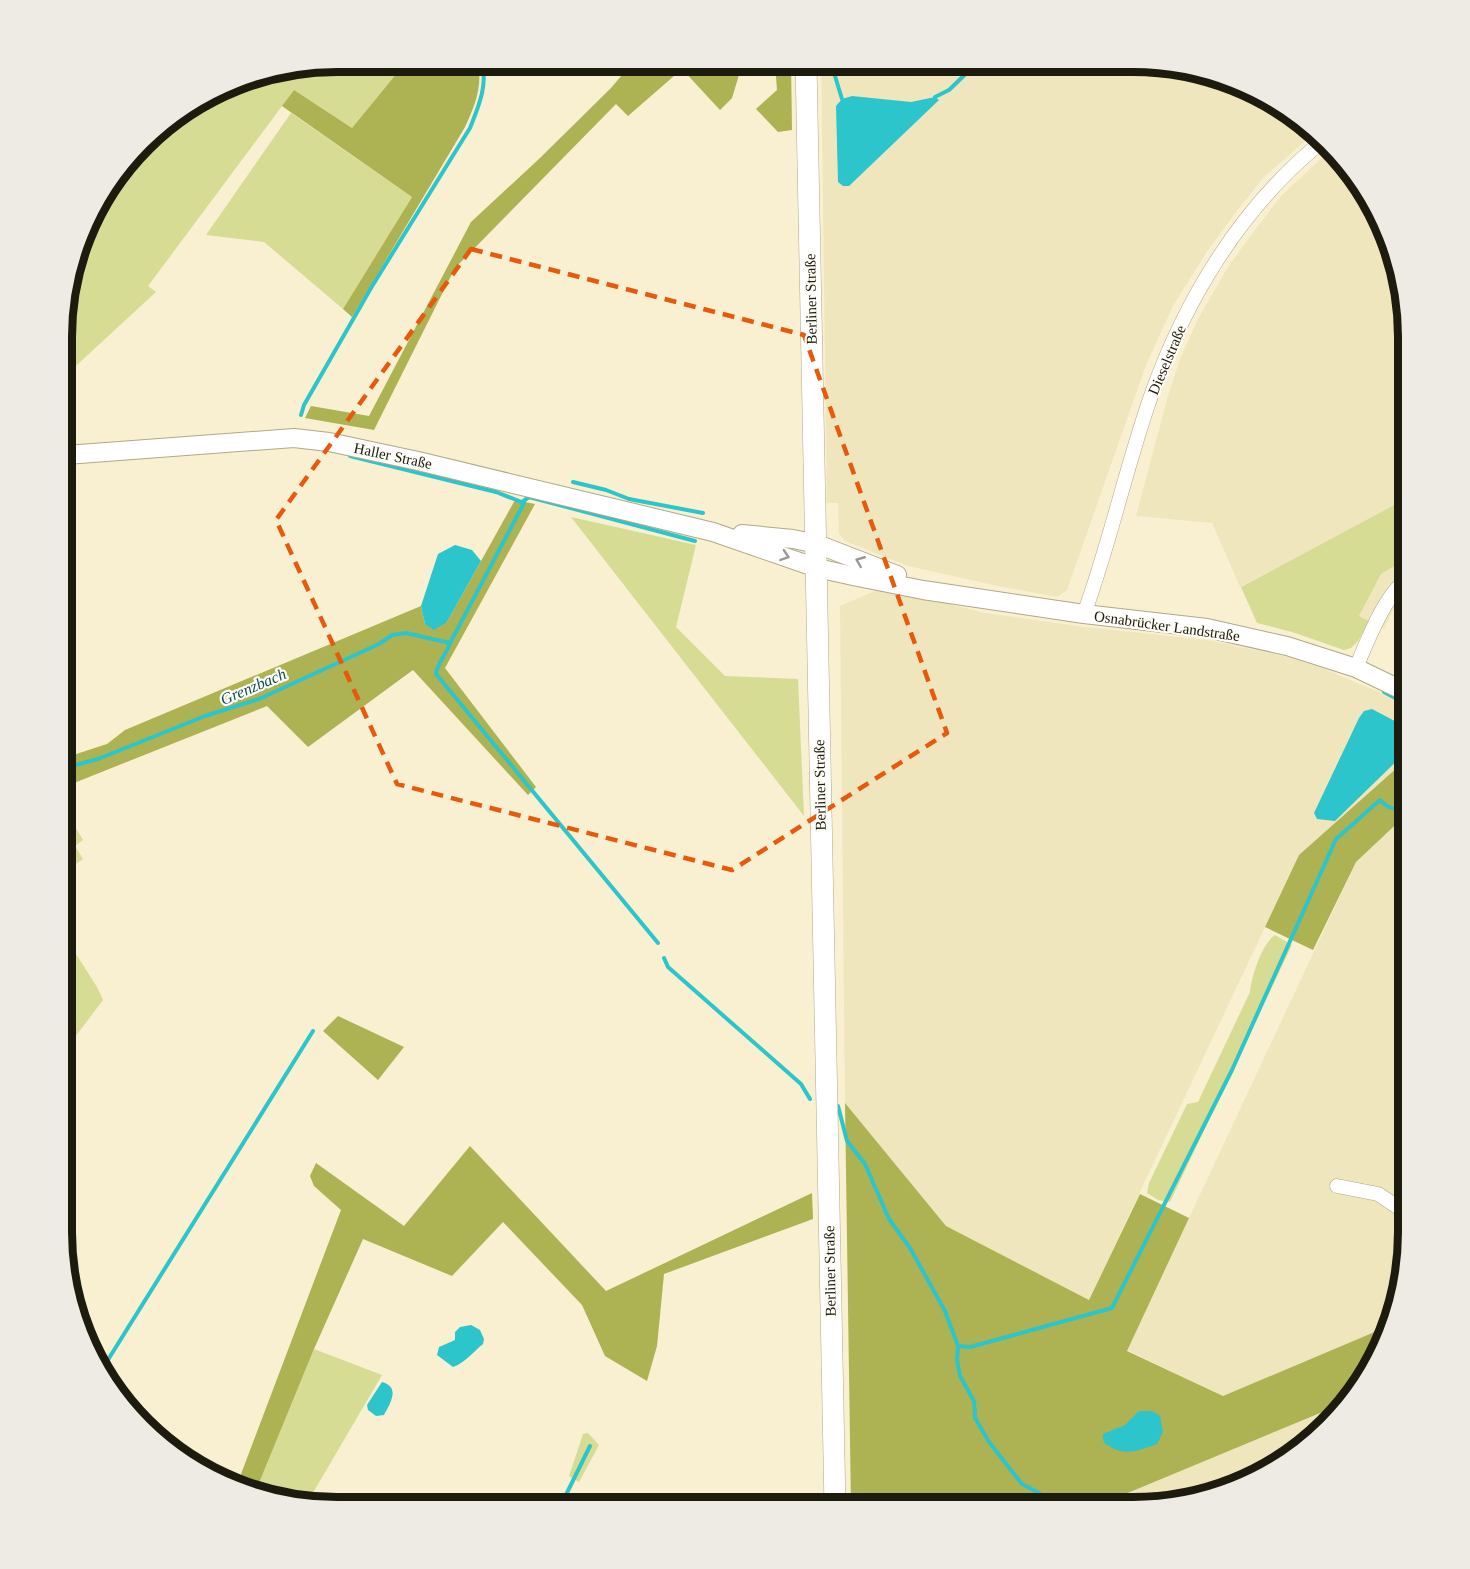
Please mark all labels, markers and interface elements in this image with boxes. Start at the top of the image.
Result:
street label: Berliner Straße [802,253,820,345]
street label: Dieselstraße [1145,322,1189,397]
street label: Haller Straße [352,440,434,472]
one-way arrow [779,549,790,561]
one-way arrow [855,556,866,568]
street label: Osnabrücker Landstraße [1093,608,1241,644]
water label: Grenzbach [218,665,289,708]
street label: Berliner Straße [811,739,829,831]
street label: Berliner Straße [821,1225,839,1317]

